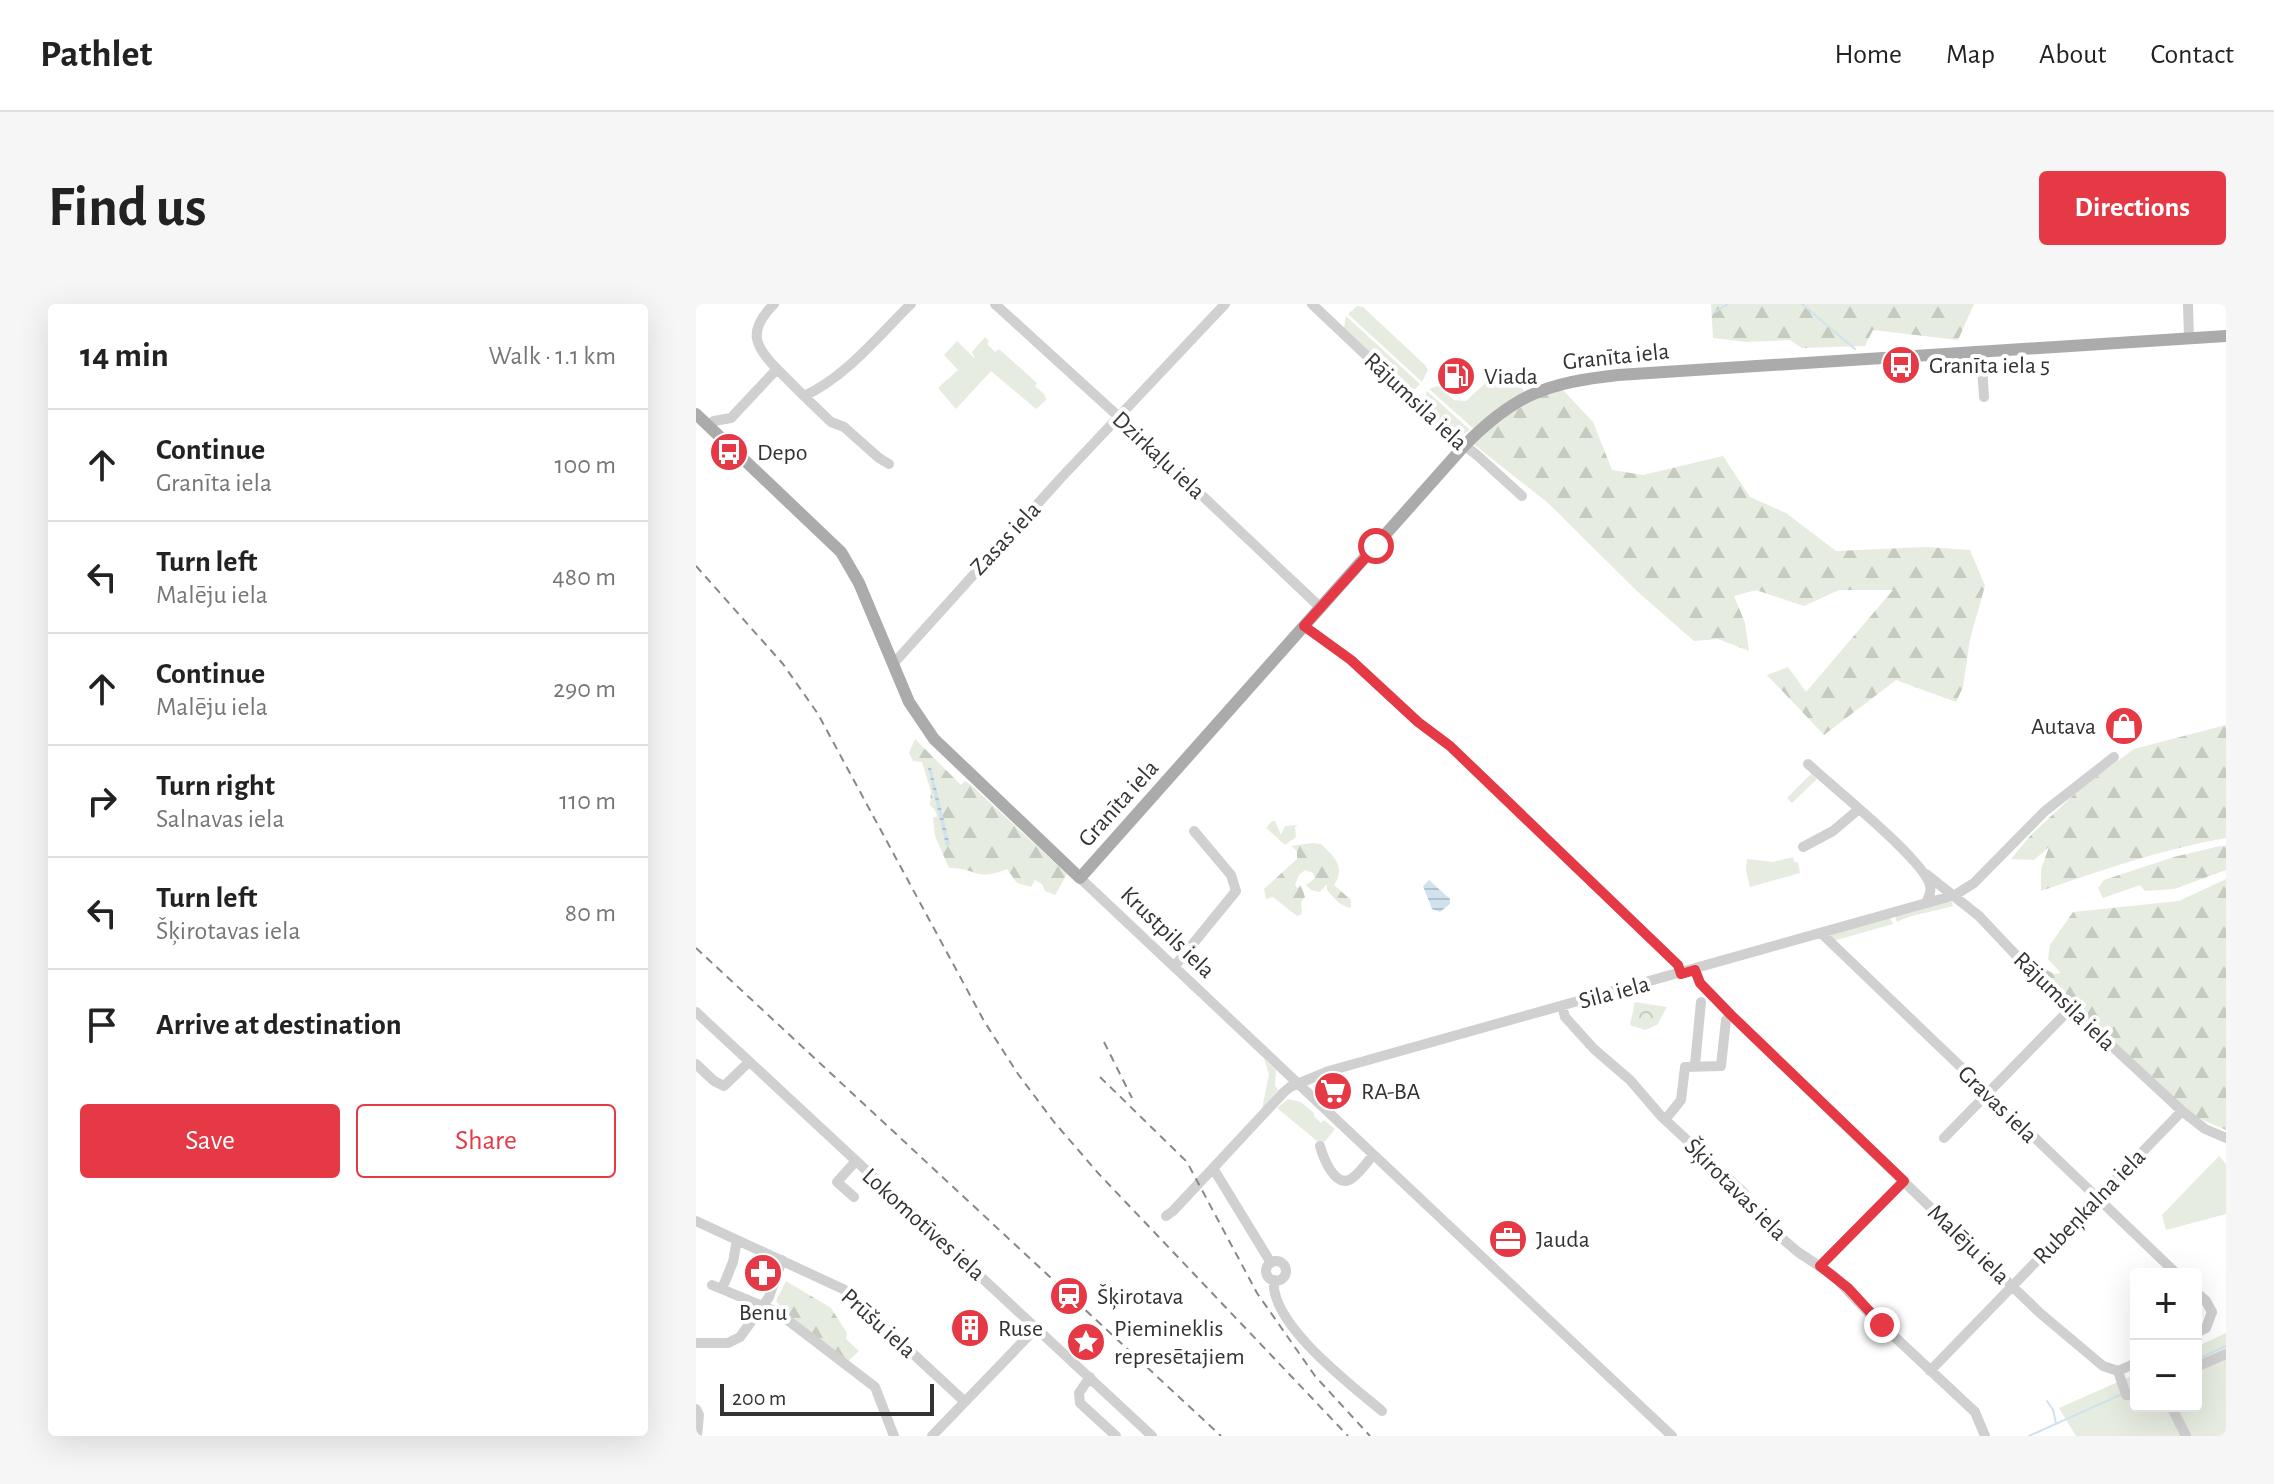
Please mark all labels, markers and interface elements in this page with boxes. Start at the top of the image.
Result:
text: Pathlet [40,36,152,74]
text: Home [1835,41,1902,69]
text: Map [1946,41,1995,69]
text: About [2039,41,2107,69]
text: Contact [2151,41,2234,69]
button: Directions [2039,171,2226,245]
text: Find us [48,180,206,236]
text: 14 min [80,339,169,373]
street label: Granīta iela [1562,339,1671,375]
text: Walk · 1.1 km [489,343,616,369]
bus stop icon: Granīta iela 5 [1880,344,1922,386]
street label: Rājumsila iela [1359,348,1471,455]
place label: Granīta iela 5 [1929,354,2050,378]
fuel station icon: Viada [1435,355,1477,397]
place label: Viada [1484,365,1538,389]
street label: Dzirkaļu iela [1107,407,1209,505]
bus stop icon: Depo [708,431,750,473]
text: Continue [156,435,265,465]
place label: Depo [757,441,808,465]
icon: ahead [80,443,124,487]
text: 100 m [555,452,616,478]
text: Granīta iela [156,470,272,496]
street label: Zasas iela [966,497,1045,580]
route start [1358,528,1394,564]
text: Turn left [156,547,257,577]
icon: left [80,555,124,599]
text: 480 m [552,564,616,590]
text: Malēju iela [156,582,268,608]
text: Continue [156,659,265,689]
icon: ahead [80,667,124,711]
text: 290 m [553,676,616,702]
text: Malēju iela [156,694,268,720]
shop icon: Autava [2103,705,2145,747]
place label: Autava [2031,715,2096,739]
street label: Granīta iela [1074,756,1163,851]
text: Turn right [156,771,275,801]
icon: right [80,779,124,823]
text: 110 m [559,788,616,814]
text: Salnavas iela [156,806,285,832]
street label: Krustpils iela [1116,882,1219,983]
text: Turn left [156,883,257,913]
icon: left [80,891,124,935]
text: 80 m [565,900,616,926]
text: Šķirotavas iela [156,918,300,944]
street label: Rājumsila iela [2009,948,2120,1056]
street label: Sila iela [1576,972,1652,1014]
icon: arrive [80,1003,124,1047]
text: Arrive at destination [156,1010,402,1040]
street label: Gravas iela [1953,1061,2042,1148]
supermarket icon: RA-BA [1312,1070,1354,1112]
place label: RA-BA [1361,1080,1421,1104]
button: Save [80,1104,340,1178]
button: Share [356,1104,616,1178]
street label: Šķirotavas iela [1679,1133,1792,1246]
street label: Rubeņkalna iela [2029,1145,2151,1270]
street label: Lokomotīves iela [857,1164,989,1286]
street label: Malēju iela [1923,1200,2014,1289]
office icon: Jauda [1487,1218,1529,1260]
place label: Jauda [1536,1228,1590,1252]
pharmacy icon: Benu [742,1252,784,1294]
map controls [2130,1268,2202,1412]
button: + [2130,1268,2202,1340]
station icon: Šķirotava [1048,1275,1090,1317]
street label: Prūšu iela [836,1284,920,1363]
place label: Šķirotava [1097,1284,1184,1310]
place label: Benu [739,1301,787,1325]
building icon: Ruse [949,1307,991,1349]
route end [1864,1307,1900,1343]
place label: Ruse [998,1317,1043,1341]
place label: Piemineklis represētajiem [1114,1317,1245,1369]
place icon: Piemineklis represētajiem [1065,1321,1107,1363]
button: − [2130,1340,2202,1412]
scale bar [720,1380,934,1416]
text: 200 m [732,1387,786,1409]

